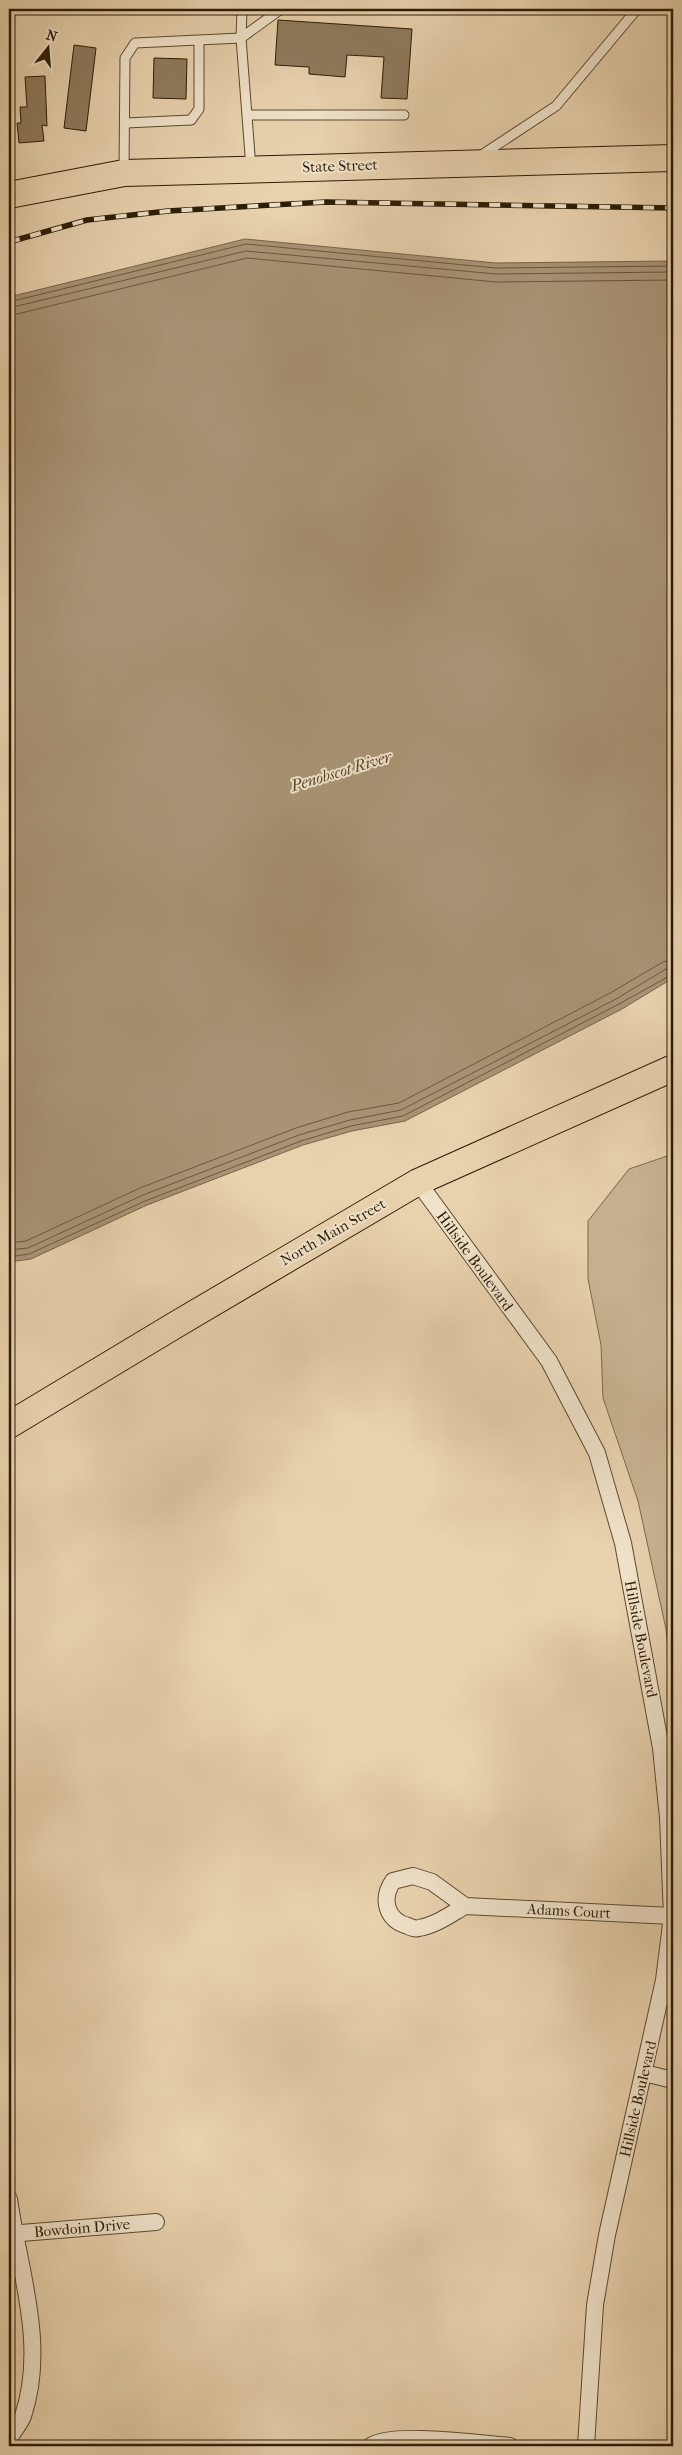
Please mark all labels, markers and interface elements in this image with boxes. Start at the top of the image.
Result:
north arrow [22,22,72,72]
text: N [44,26,60,46]
street label: State Street [302,156,379,176]
water label: Penobscot River [287,746,395,796]
street label: North Main Street [277,1194,389,1269]
street label: Hillside Boulevard [433,1208,518,1315]
street label: Hillside Boulevard [621,1579,661,1700]
street label: Adams Court [526,1900,612,1922]
street label: Hillside Boulevard [616,2038,660,2159]
street label: Bowdoin Drive [33,2215,131,2241]

